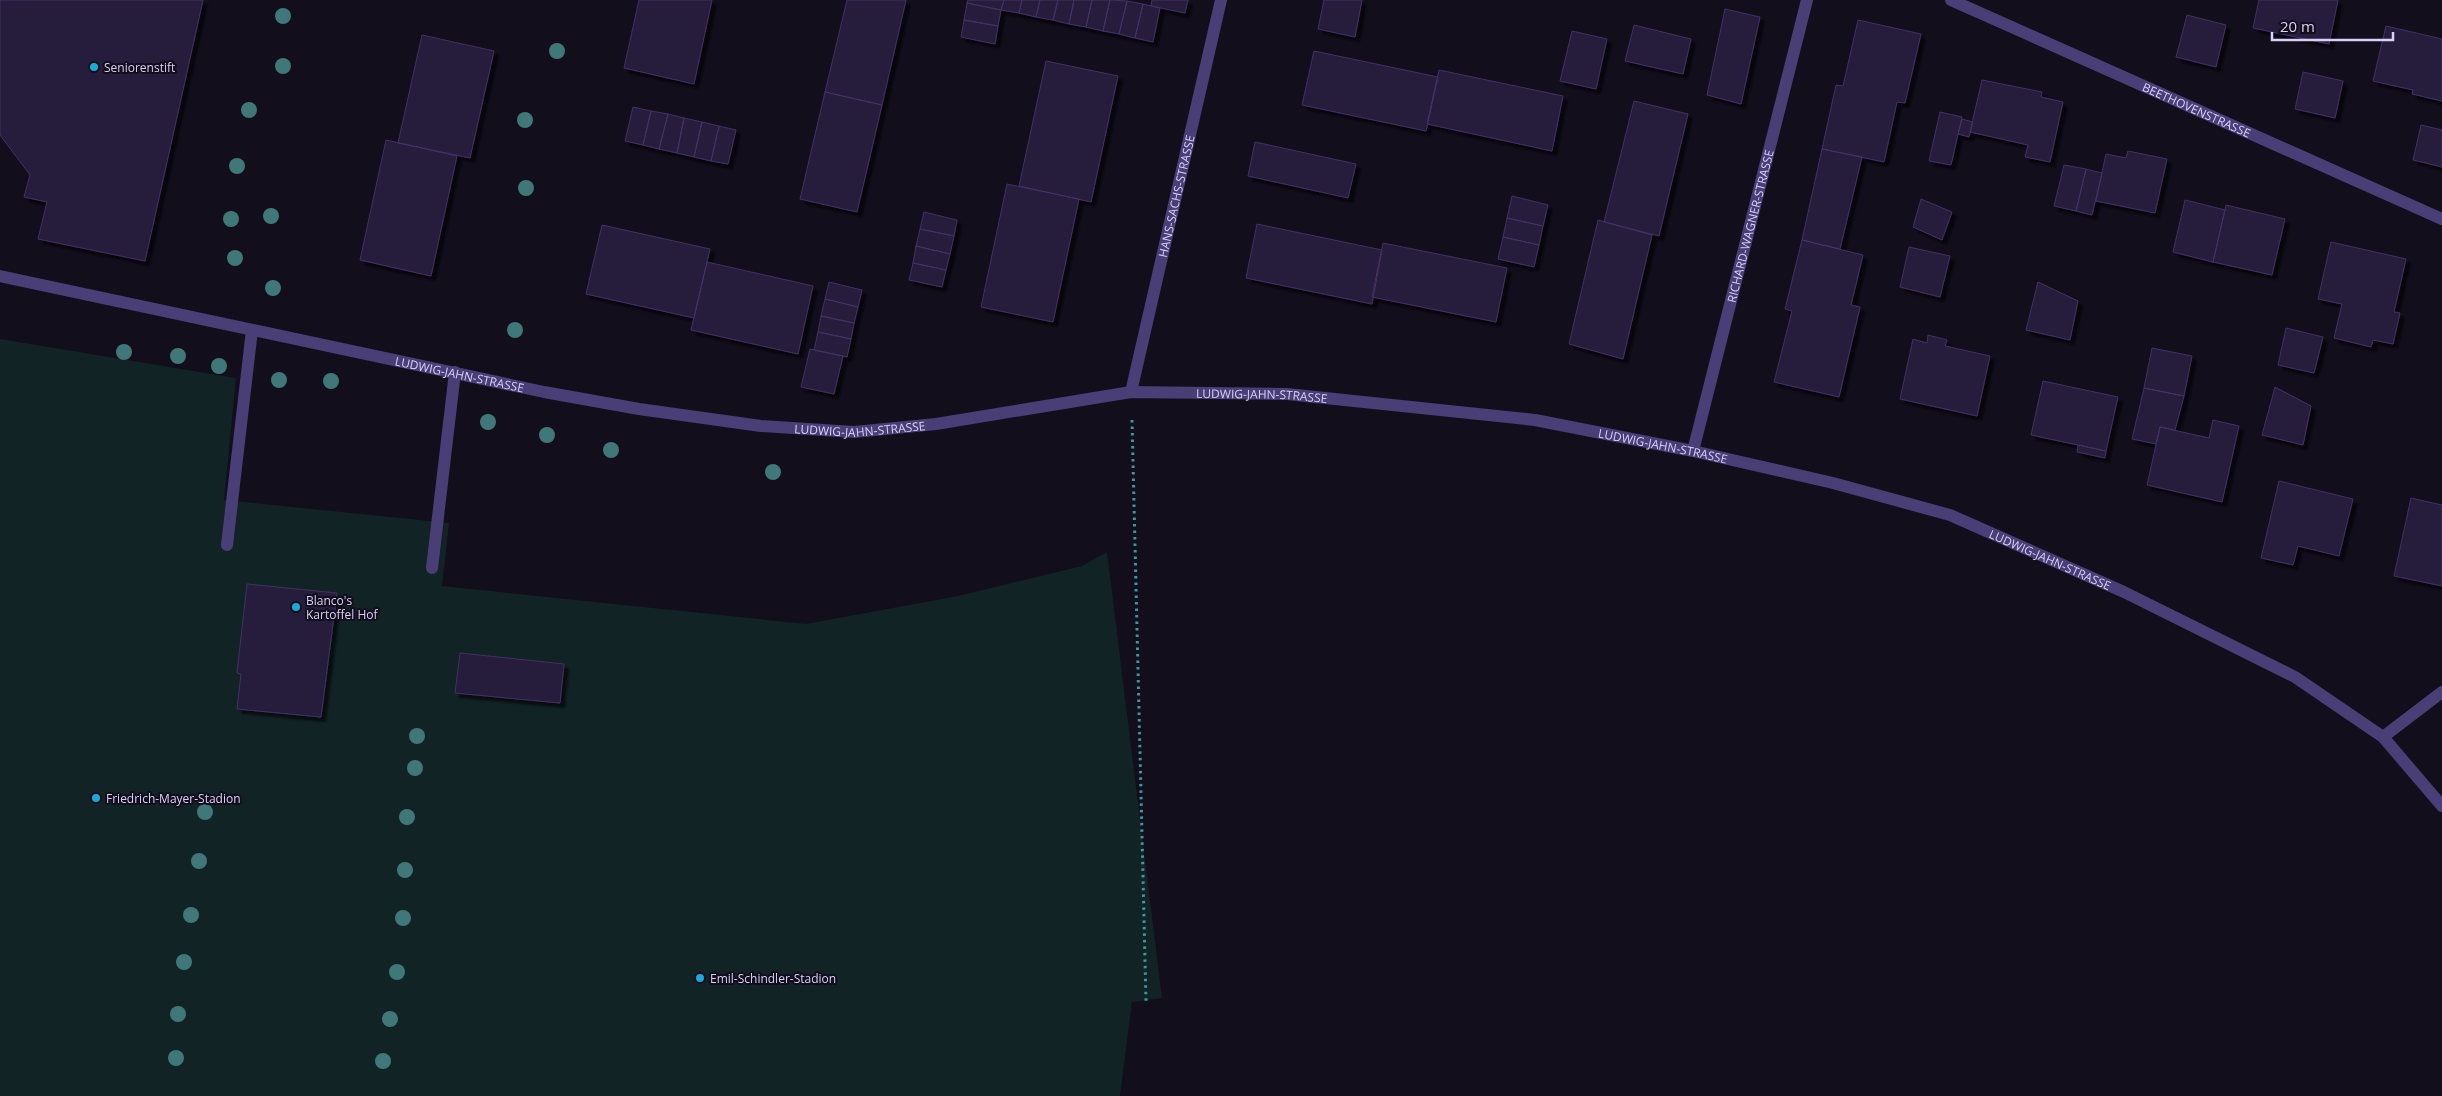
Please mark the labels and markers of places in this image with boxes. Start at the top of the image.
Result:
place label: Seniorenstift [104,59,175,76]
marker: Seniorenstift [88,61,100,73]
place label: Blanco's Kartoffel Hof [306,592,378,623]
marker: Blanco's Kartoffel Hof [290,601,302,613]
place label: Friedrich-Mayer-Stadion [106,790,241,807]
marker: Friedrich-Mayer-Stadion [90,792,102,804]
place label: Emil-Schindler-Stadion [710,970,836,987]
marker: Emil-Schindler-Stadion [694,972,706,984]

